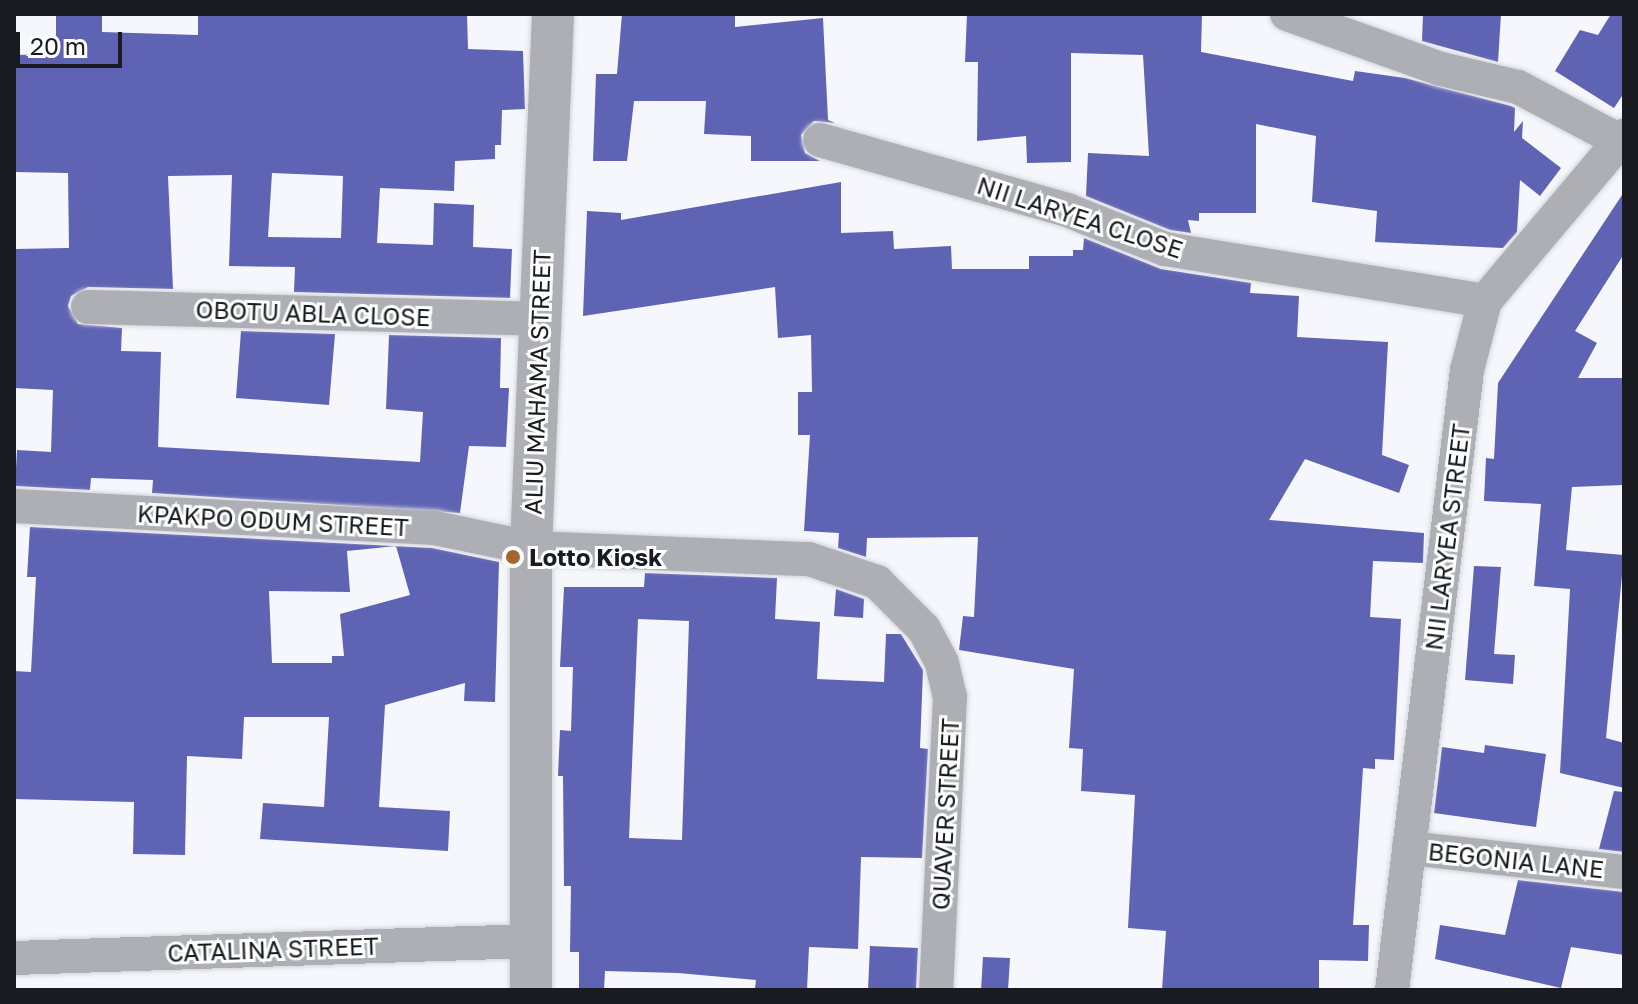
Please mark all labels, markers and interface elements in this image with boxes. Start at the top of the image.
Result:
scale bar [20,16,126,66]
text: 20 m [30,31,86,60]
street label: NII LARYEA CLOSE [974,170,1186,264]
street label: ALIU MAHAMA STREET [518,249,556,515]
street label: OBOTU ABLA CLOSE [195,295,431,331]
street label: NII LARYEA STREET [1419,422,1475,652]
street label: KPAKPO ODUM STREET [136,499,410,541]
place label: Lotto Kiosk [529,543,662,571]
marker: Lotto Kiosk [504,548,522,566]
street label: QUAVER STREET [926,717,964,911]
street label: BEGONIA LANE [1427,836,1605,884]
street label: CATALINA STREET [167,931,379,967]

